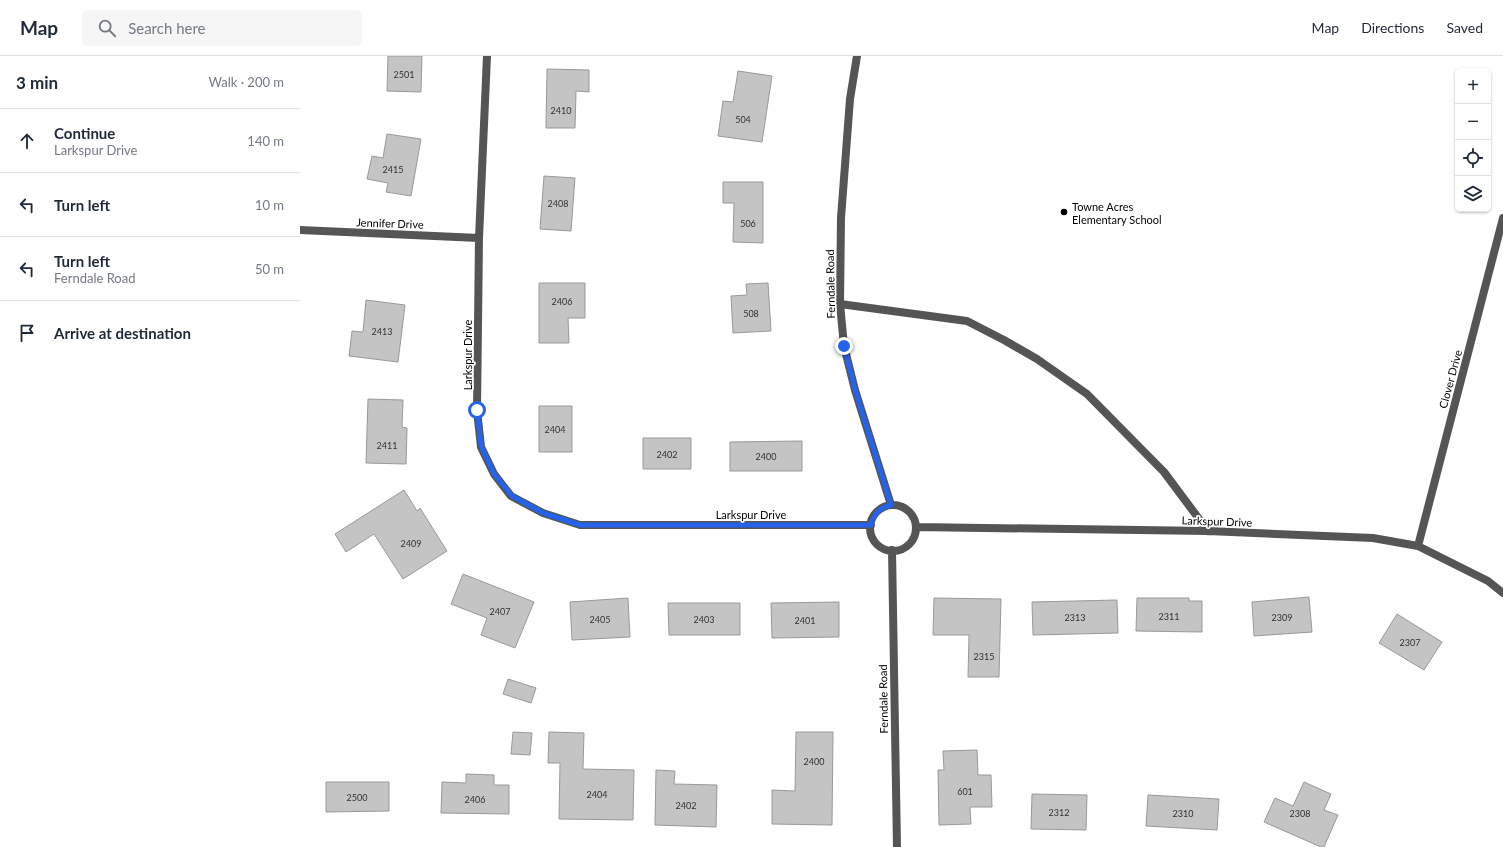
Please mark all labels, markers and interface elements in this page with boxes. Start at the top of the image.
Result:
search box [82,10,362,46]
text: Map [20,16,58,39]
icon: search [96,17,118,39]
text: Search here [128,19,206,37]
text: Map [1312,19,1339,36]
text: Directions [1361,19,1424,36]
text: Saved [1446,19,1483,36]
map controls [1455,68,1491,212]
button: + [1455,68,1491,104]
house number: 2501 [394,69,414,80]
text: 3 min [16,72,58,93]
text: Walk · 200 m [208,74,284,90]
button: − [1455,104,1491,140]
house number: 2410 [551,105,571,116]
house number: 504 [735,114,751,125]
text: Continue [54,124,115,142]
icon: ahead [16,130,38,152]
text: 140 m [247,133,284,149]
button: locate [1455,140,1491,176]
text: Larkspur Drive [54,142,137,158]
house number: 2415 [383,164,403,175]
button: layers [1455,176,1491,212]
icon: left [16,194,38,216]
text: Turn left [54,196,110,214]
text: 10 m [255,197,284,213]
house number: 2408 [548,198,568,209]
place label: Towne Acres Elementary School [1072,200,1162,226]
marker: Towne Acres Elementary School [1059,207,1069,217]
street label: Jennifer Drive [356,215,424,231]
house number: 506 [740,218,756,229]
street label: Ferndale Road [823,249,837,319]
text: Turn left [54,252,110,270]
icon: left [16,258,38,280]
text: 50 m [255,261,284,277]
text: Ferndale Road [54,270,135,286]
house number: 2406 [552,296,572,307]
house number: 508 [743,308,759,319]
street label: Larkspur Drive [461,320,474,390]
icon: arrive [16,322,38,344]
text: Arrive at destination [54,324,191,342]
house number: 2413 [372,326,392,337]
route end [835,337,853,355]
street label: Clover Drive [1436,348,1464,410]
route start [468,401,486,419]
house number: 2404 [545,424,565,435]
house number: 2411 [377,440,397,451]
house number: 2402 [657,449,677,460]
house number: 2400 [756,451,776,462]
street label: Larkspur Drive [716,508,786,521]
street label: Larkspur Drive [1181,513,1253,529]
house number: 2409 [401,538,421,549]
house number: 2407 [490,606,510,617]
house number: 2311 [1159,611,1179,622]
house number: 2313 [1065,612,1085,623]
house number: 2309 [1272,612,1292,623]
house number: 2405 [590,614,610,625]
house number: 2403 [694,614,714,625]
house number: 2401 [795,615,815,626]
house number: 2307 [1400,637,1420,648]
house number: 2315 [974,651,994,662]
street label: Ferndale Road [876,664,890,734]
house number: 2400 [804,756,824,767]
house number: 601 [957,786,973,797]
house number: 2404 [587,789,607,800]
house number: 2500 [347,792,367,803]
house number: 2406 [465,794,485,805]
house number: 2402 [676,800,696,811]
house number: 2312 [1049,807,1069,818]
house number: 2310 [1173,808,1193,819]
house number: 2308 [1290,808,1310,819]

